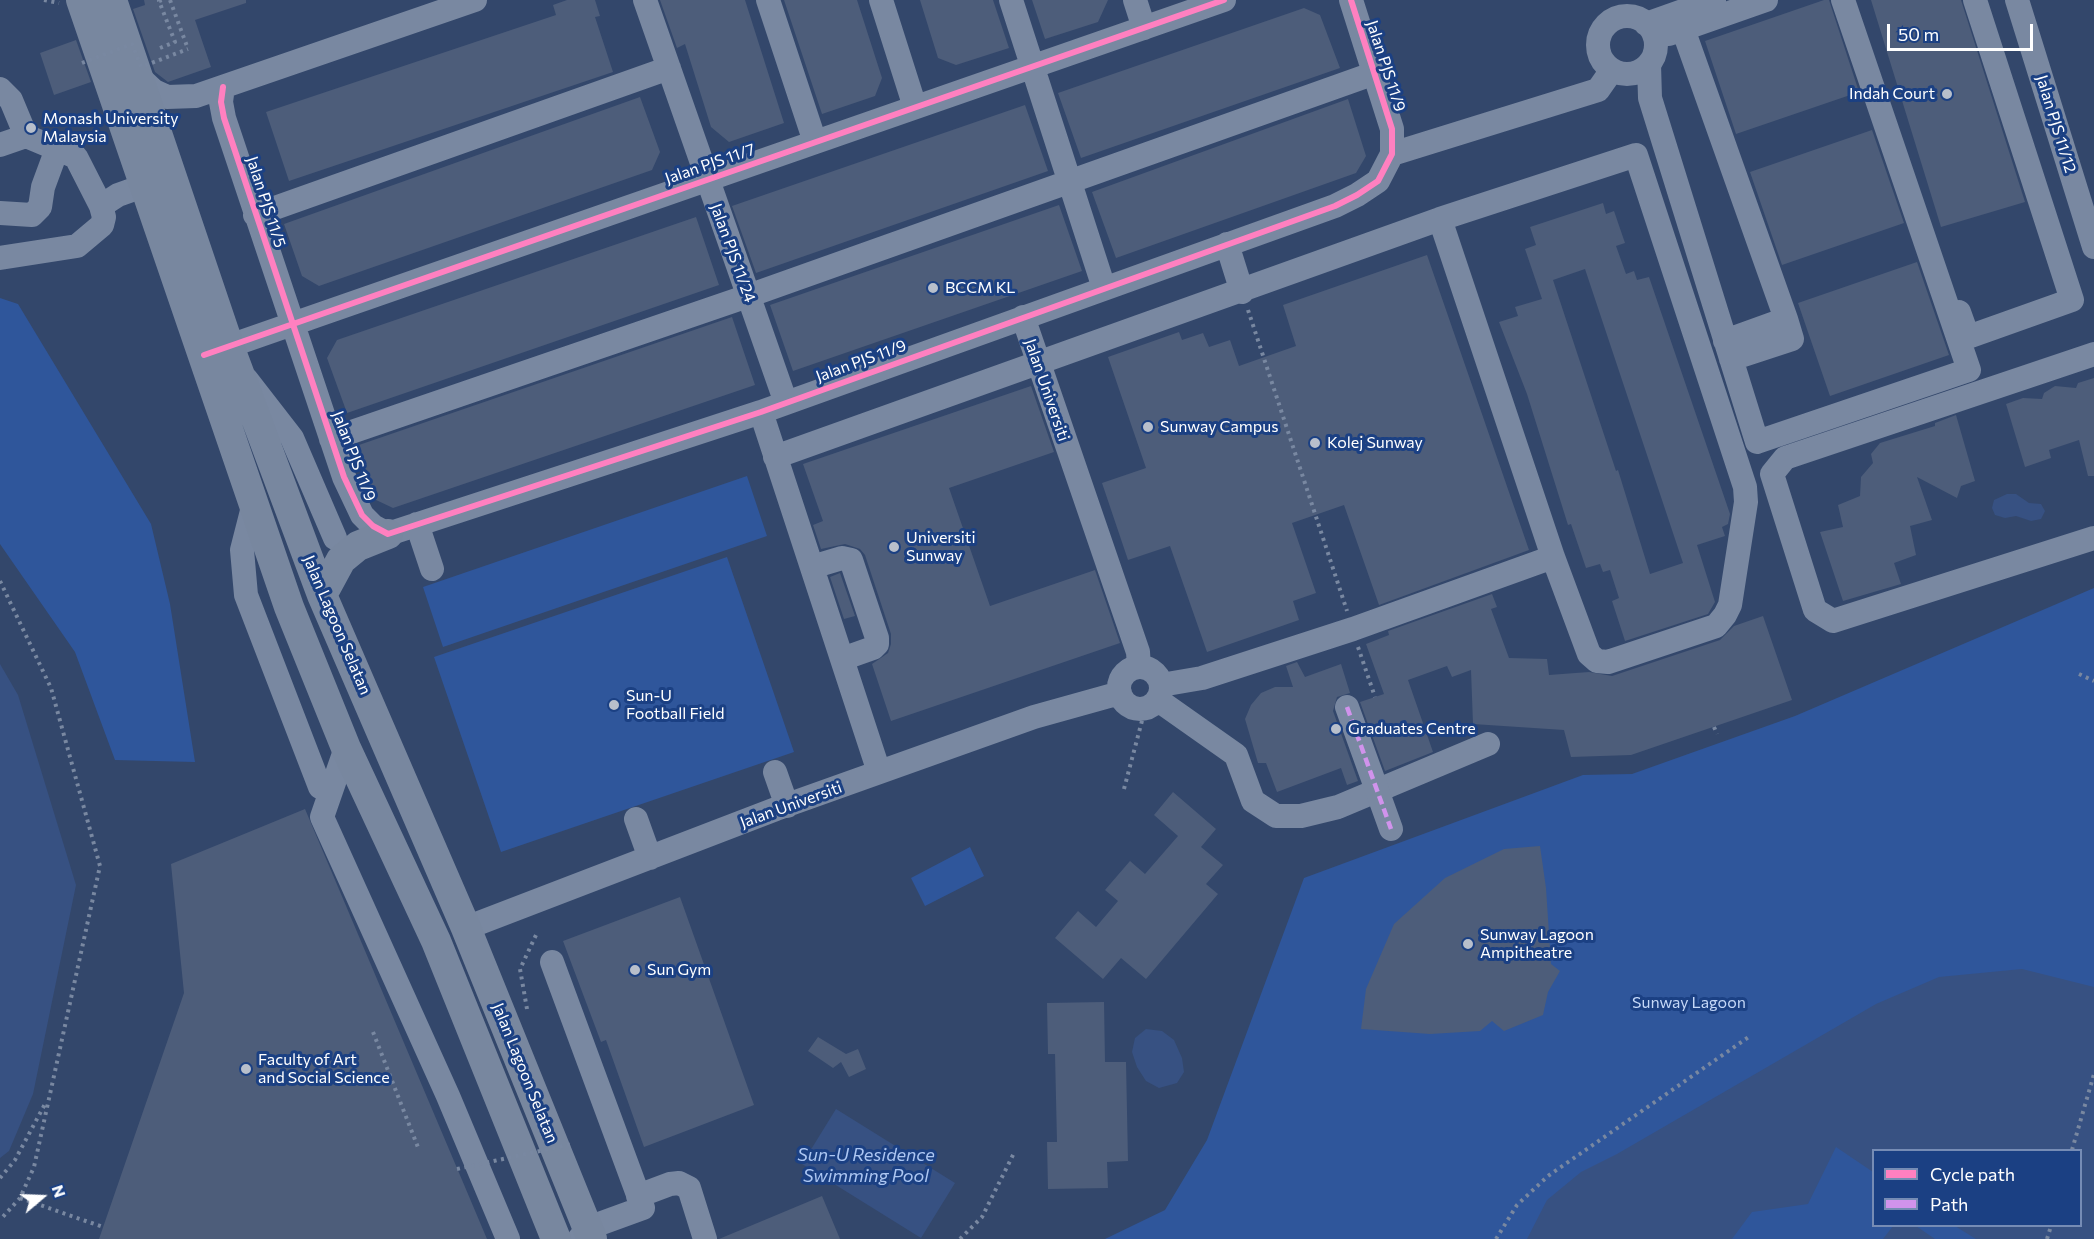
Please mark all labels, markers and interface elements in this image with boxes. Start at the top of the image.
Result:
scale bar [1890,12,2036,50]
street label: Jalan PJS 11/9 [1362,18,1410,114]
text: 50 m [1898,23,1939,45]
street label: Jalan PJS 11/12 [2032,73,2080,175]
place label: Indah Court [1849,84,1935,104]
marker: Indah Court [1940,87,1954,101]
place label: Monash University Malaysia [43,109,179,147]
marker: Monash University Malaysia [24,121,38,135]
street label: Jalan PJS 11/7 [662,140,758,188]
street label: Jalan PJS 11/5 [242,154,290,250]
street label: Jalan PJS 11/24 [706,201,760,305]
place label: BCCM KL [945,278,1016,298]
marker: BCCM KL [926,281,940,295]
street label: Jalan PJS 11/9 [813,336,909,386]
street label: Jalan Universiti [1020,336,1074,444]
street label: Jalan PJS 11/9 [328,408,380,504]
place label: Sunway Campus [1160,417,1278,437]
marker: Sunway Campus [1141,420,1155,434]
place label: Kolej Sunway [1327,433,1423,453]
marker: Kolej Sunway [1308,436,1322,450]
place label: Universiti Sunway [906,528,976,566]
marker: Universiti Sunway [887,540,901,554]
street label: Jalan Lagoon Selatan [299,552,375,698]
place label: Sun-U Football Field [626,686,724,724]
marker: Sun-U Football Field [607,698,621,712]
place label: Graduates Centre [1348,719,1476,739]
marker: Graduates Centre [1329,722,1343,736]
street label: Jalan Universiti [737,778,845,832]
place label: Sunway Lagoon Ampitheatre [1480,925,1594,963]
marker: Sunway Lagoon Ampitheatre [1461,937,1475,951]
place label: Sun Gym [647,960,711,980]
marker: Sun Gym [628,963,642,977]
park label: Sunway Lagoon [1632,993,1746,1013]
street label: Jalan Lagoon Selatan [488,1000,562,1146]
place label: Faculty of Art and Social Science [258,1050,390,1088]
marker: Faculty of Art and Social Science [239,1062,253,1076]
water label: Sun-U Residence Swimming Pool [797,1144,935,1186]
legend [1872,1149,2082,1227]
text: Cycle path [1930,1163,2015,1185]
north arrow [12,1167,72,1227]
text: N [49,1182,70,1200]
text: Path [1930,1193,1968,1215]

